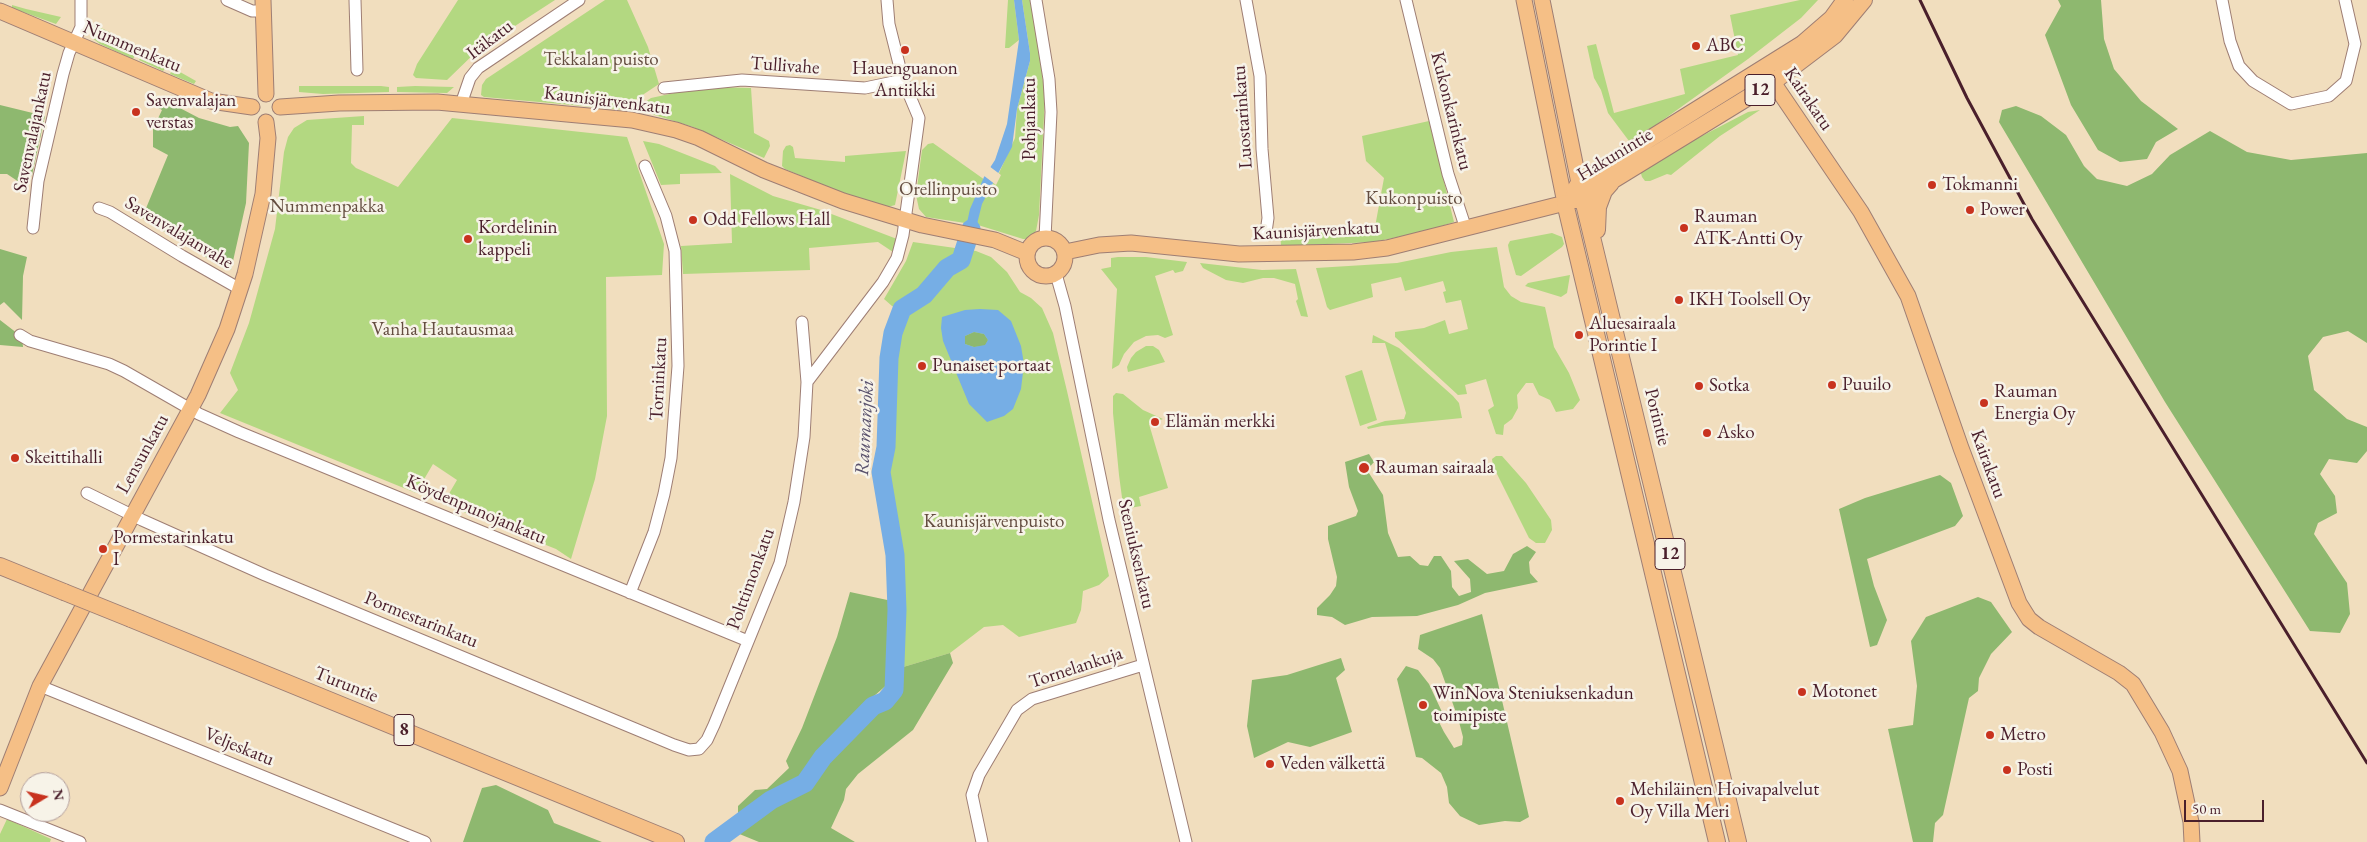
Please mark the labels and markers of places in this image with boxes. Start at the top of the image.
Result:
place label: ABC [1706,35,1744,57]
marker: ABC [1690,40,1702,52]
marker: Hauenguanon Antiikki [899,44,911,56]
place label: Hauenguanon Antiikki [852,58,958,102]
place label: Savenvalajan verstas [146,90,236,134]
marker: Savenvalajan verstas [130,106,142,118]
place label: Tokmanni [1942,174,2018,196]
marker: Tokmanni [1926,179,1938,191]
place label: Power [1980,199,2025,221]
marker: Power [1964,204,1976,216]
place label: Rauman ATK-Antti Oy [1694,206,1803,250]
place label: Odd Fellows Hall [703,209,830,231]
marker: Odd Fellows Hall [687,214,699,226]
place label: Kordelinin kappeli [478,217,558,261]
marker: Rauman ATK-Antti Oy [1678,222,1690,234]
marker: Kordelinin kappeli [462,233,474,245]
place label: IKH Toolsell Oy [1689,289,1811,311]
marker: IKH Toolsell Oy [1673,294,1685,306]
place label: Aluesairaala Porintie I [1589,313,1676,357]
marker: Aluesairaala Porintie I [1573,329,1585,341]
place label: Punaiset portaat [932,355,1051,377]
marker: Punaiset portaat [916,360,928,372]
place label: Puuilo [1842,374,1891,396]
place label: Sotka [1709,375,1750,397]
marker: Puuilo [1826,379,1838,391]
marker: Sotka [1693,380,1705,392]
place label: Rauman Energia Oy [1994,381,2076,425]
marker: Rauman Energia Oy [1978,397,1990,409]
place label: Elämän merkki [1165,411,1275,433]
marker: Elämän merkki [1149,416,1161,428]
place label: Asko [1717,422,1755,444]
marker: Asko [1701,427,1713,439]
place label: Skeittihalli [25,447,103,469]
marker: Skeittihalli [9,452,21,464]
place label: Rauman sairaala [1375,457,1494,479]
marker: Rauman sairaala [1357,461,1371,475]
place label: Pormestarinkatu I [113,527,234,571]
marker: Pormestarinkatu I [97,543,109,555]
place label: Motonet [1812,681,1877,703]
place label: WinNova Steniuksenkadun toimipiste [1433,683,1634,727]
marker: Motonet [1796,686,1808,698]
marker: WinNova Steniuksenkadun toimipiste [1417,699,1429,711]
place label: Metro [2000,724,2046,746]
marker: Metro [1984,729,1996,741]
place label: Veden välkettä [1280,753,1385,775]
marker: Veden välkettä [1264,758,1276,770]
place label: Posti [2017,759,2053,781]
marker: Posti [2001,764,2013,776]
place label: Mehiläinen Hoivapalvelut Oy Villa Meri [1630,779,1819,823]
marker: Mehiläinen Hoivapalvelut Oy Villa Meri [1614,795,1626,807]

